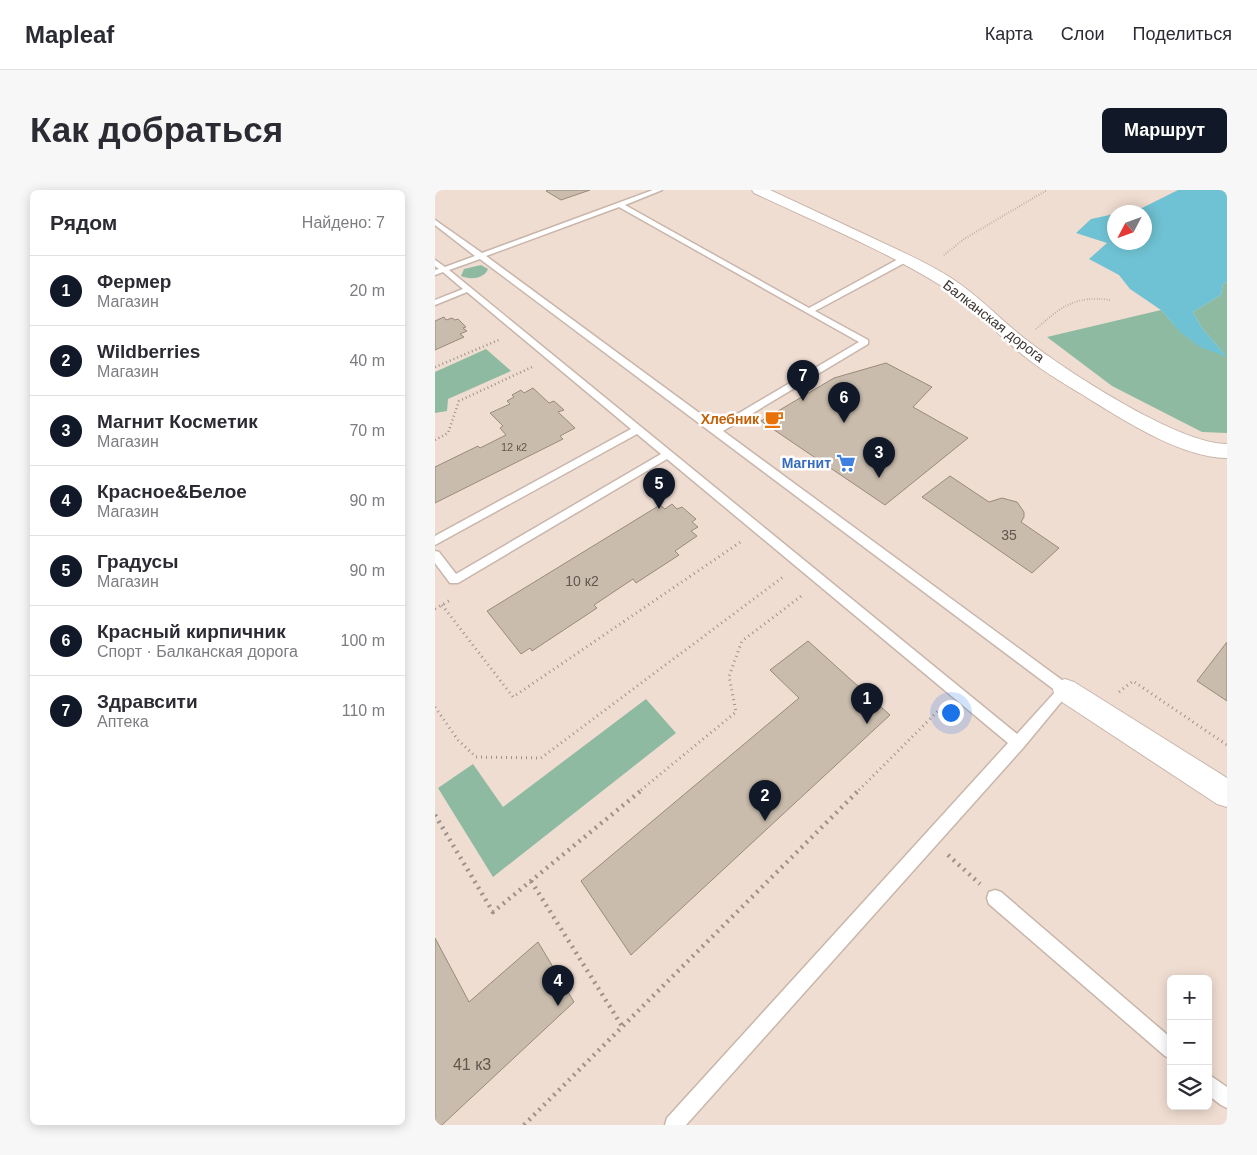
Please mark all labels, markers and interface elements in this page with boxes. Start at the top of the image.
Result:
text: Mapleaf [25,21,114,48]
text: Карта [985,24,1033,44]
text: Слои [1061,24,1105,44]
text: Поделиться [1133,24,1232,44]
button: Маршрут [1102,108,1227,153]
text: Как добраться [30,110,283,149]
north arrow [1107,205,1152,250]
text: Рядом [50,211,117,234]
text: Найдено: 7 [302,214,385,231]
text: Фермер [97,271,171,292]
street label: Балканская дорога [940,277,1048,366]
text: 1 [62,282,70,299]
text: 20 m [349,282,385,299]
text: Магазин [97,293,159,310]
text: Wildberries [97,341,200,362]
text: 2 [62,352,70,369]
text: 40 m [349,352,385,369]
pin: 7 [787,360,819,401]
text: Магазин [97,363,159,380]
pin: 6 [828,382,860,423]
cafe icon: Хлебник [763,408,785,430]
text: Магнит Косметик [97,411,258,432]
place label: Хлебник [701,411,760,427]
text: 3 [62,422,70,439]
text: 70 m [349,422,385,439]
text: Магазин [97,433,159,450]
pin: 3 [863,437,895,478]
house number: 12 к2 [501,441,527,453]
supermarket icon: Магнит [835,452,857,474]
place label: Магнит [782,455,831,471]
pin: 5 [643,468,675,509]
text: Красное&Белое [97,481,247,502]
text: 4 [62,492,70,509]
text: 90 m [349,492,385,509]
text: Магазин [97,503,159,520]
house number: 35 [1001,527,1017,543]
text: Градусы [97,551,178,572]
text: 5 [62,562,70,579]
text: 90 m [349,562,385,579]
text: Магазин [97,573,159,590]
house number: 10 к2 [565,573,599,589]
text: Красный кирпичник [97,621,286,642]
text: 6 [62,632,70,649]
text: 100 m [341,632,385,649]
text: Спорт · Балканская дорога [97,643,298,660]
pin: 1 [851,683,883,724]
text: Здравсити [97,691,198,712]
your location [938,700,964,726]
text: 7 [62,702,70,719]
text: 110 m [342,702,385,719]
text: Аптека [97,713,149,730]
pin: 2 [749,780,781,821]
pin: 4 [542,965,574,1006]
map controls [1167,975,1212,1110]
button: + [1167,975,1212,1020]
button: − [1167,1020,1212,1065]
house number: 41 к3 [453,1056,491,1073]
button: layers [1167,1065,1212,1110]

